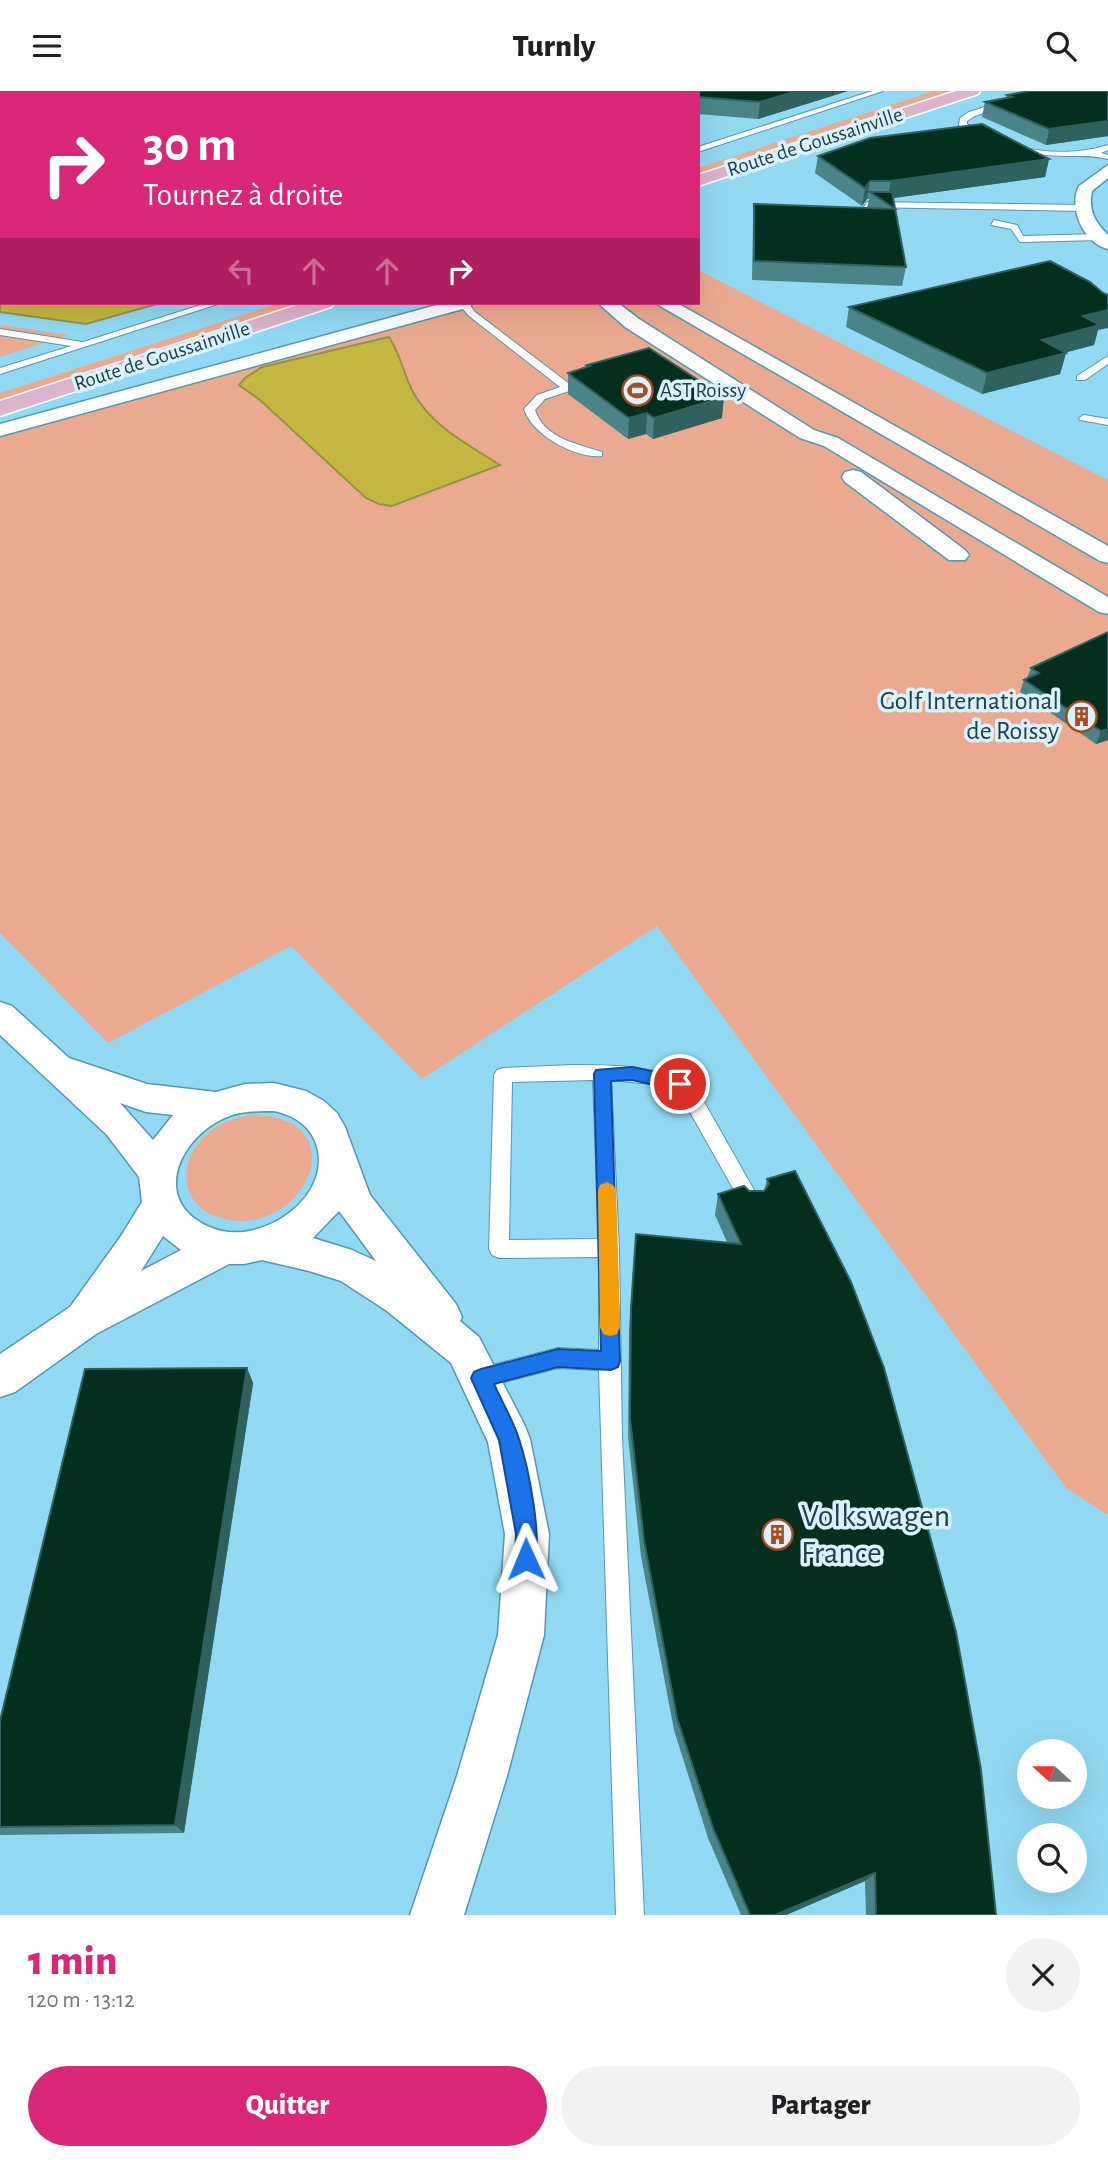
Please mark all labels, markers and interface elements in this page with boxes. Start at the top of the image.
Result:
icon: menu [28,27,66,65]
icon: search [1042,27,1080,65]
text: Turnly [513,30,595,62]
street label: Route de Goussainville [725,104,905,180]
icon: right [28,119,119,210]
text: 30 m [143,121,237,170]
text: Tournez à droite [143,179,343,211]
icon: left [222,252,260,290]
icon: ahead [295,252,333,290]
icon: ahead [368,252,406,290]
icon: right [441,252,479,290]
street label: Route de Goussainville [72,318,252,394]
sports icon: AST Roissy [620,373,654,407]
place label: AST Roissy [660,380,746,401]
place label: Golf International de Roissy [880,688,1059,744]
building icon: Golf International de Roissy [1065,699,1099,733]
pin [650,1054,710,1114]
icon: arrive [661,1065,699,1103]
place label: Volkswagen France [801,1500,950,1569]
building icon: Volkswagen France [761,1517,795,1551]
position arrow [489,1522,563,1596]
north arrow [1017,1739,1087,1809]
map controls [1017,1739,1087,1893]
button: search [1017,1823,1087,1893]
button: close [1006,1938,1080,2012]
text: 1 min [28,1940,117,1982]
text: 120 m · 13:12 [28,1989,135,2012]
button: Quitter [28,2066,547,2146]
button: Partager [561,2066,1080,2146]

